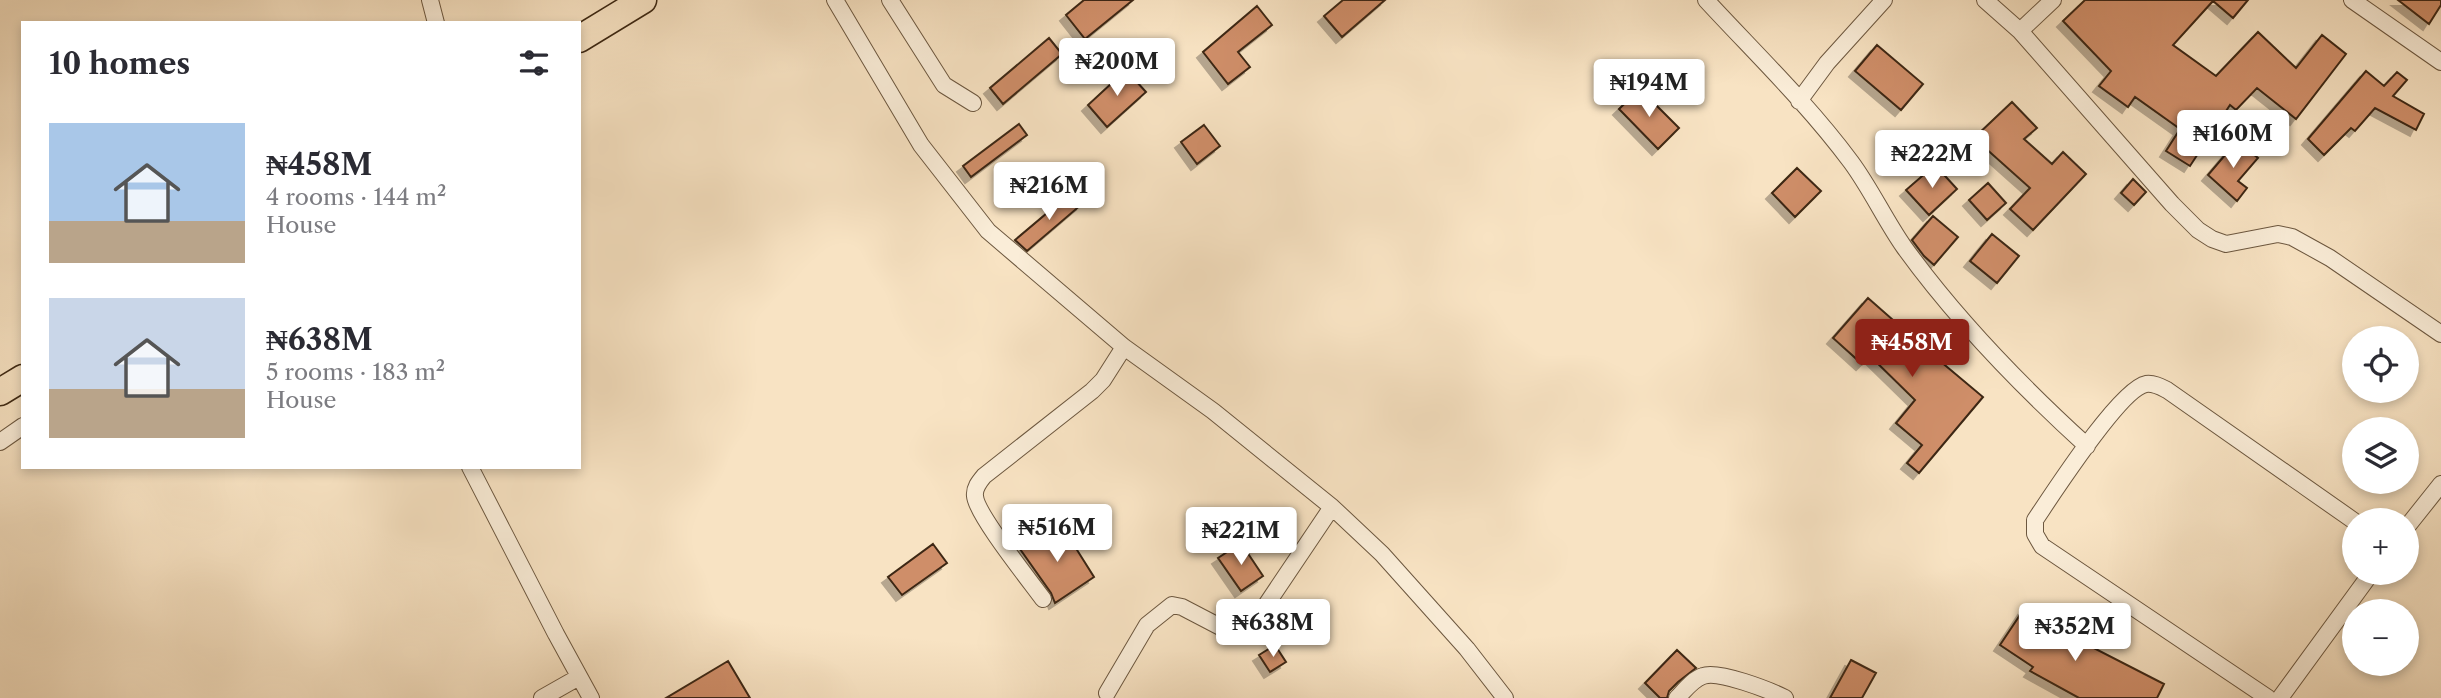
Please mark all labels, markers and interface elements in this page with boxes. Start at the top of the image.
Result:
pin: ₦200M [1068,38,1166,98]
icon: filters [515,44,553,82]
text: 10 homes [49,45,190,82]
text: ₦200M [1075,47,1159,75]
pin: ₦194M [1600,60,1698,119]
text: ₦194M [1610,68,1688,96]
pin: ₦160M [2184,110,2282,170]
text: ₦160M [2193,119,2273,147]
pin: ₦222M [1883,130,1981,190]
text: ₦222M [1891,139,1973,167]
text: ₦458M [266,146,372,183]
icon: home [105,151,189,235]
pin: ₦216M [1000,162,1098,222]
text: ₦216M [1010,171,1088,199]
text: 4 rooms · 144 m² [266,183,446,211]
text: House [266,211,336,239]
pin: ₦458M [1863,320,1961,379]
text: ₦638M [266,321,373,358]
icon: home [105,326,189,410]
map controls [2342,326,2419,676]
button: locate [2342,326,2419,403]
text: ₦458M [1871,328,1953,356]
text: 5 rooms · 183 m² [266,358,445,386]
text: House [266,386,336,414]
button: layers [2342,417,2419,494]
pin: ₦516M [1008,504,1106,564]
pin: ₦221M [1192,508,1290,567]
button: + [2342,508,2419,585]
text: ₦516M [1018,513,1096,541]
text: ₦221M [1202,516,1280,544]
button: − [2342,599,2419,676]
pin: ₦638M [1224,600,1322,659]
pin: ₦352M [2026,604,2124,663]
text: ₦638M [1232,608,1314,636]
text: ₦352M [2035,612,2115,640]

